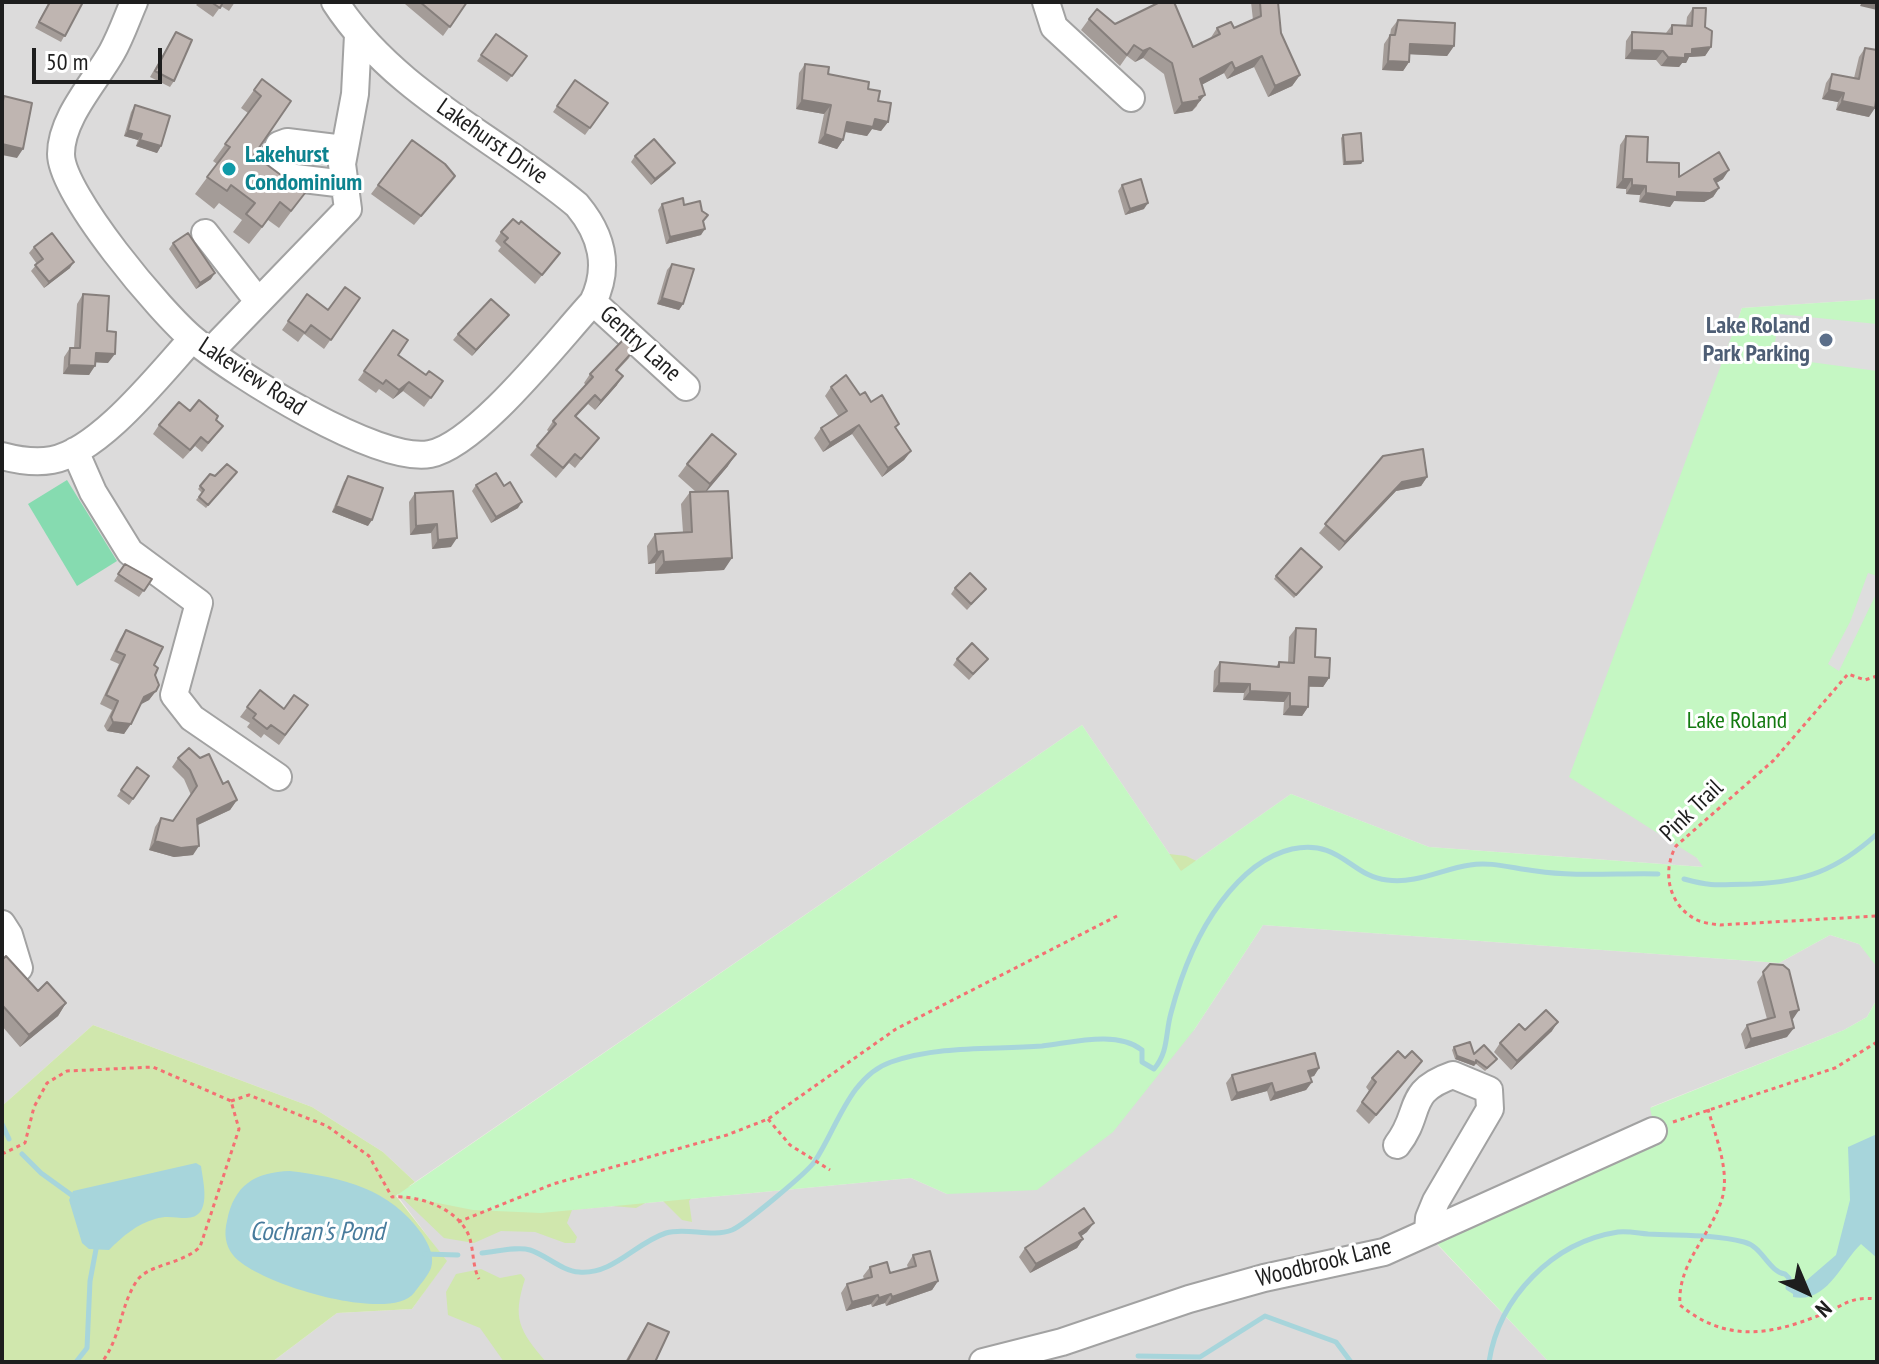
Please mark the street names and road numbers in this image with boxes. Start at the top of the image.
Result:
street label: Lakehurst Drive [431,93,553,191]
street label: Gentry Lane [593,300,687,388]
street label: Lakeview Road [193,332,311,422]
street label: Pink Trail [1654,774,1730,848]
street label: Woodbrook Lane [1253,1232,1395,1294]

